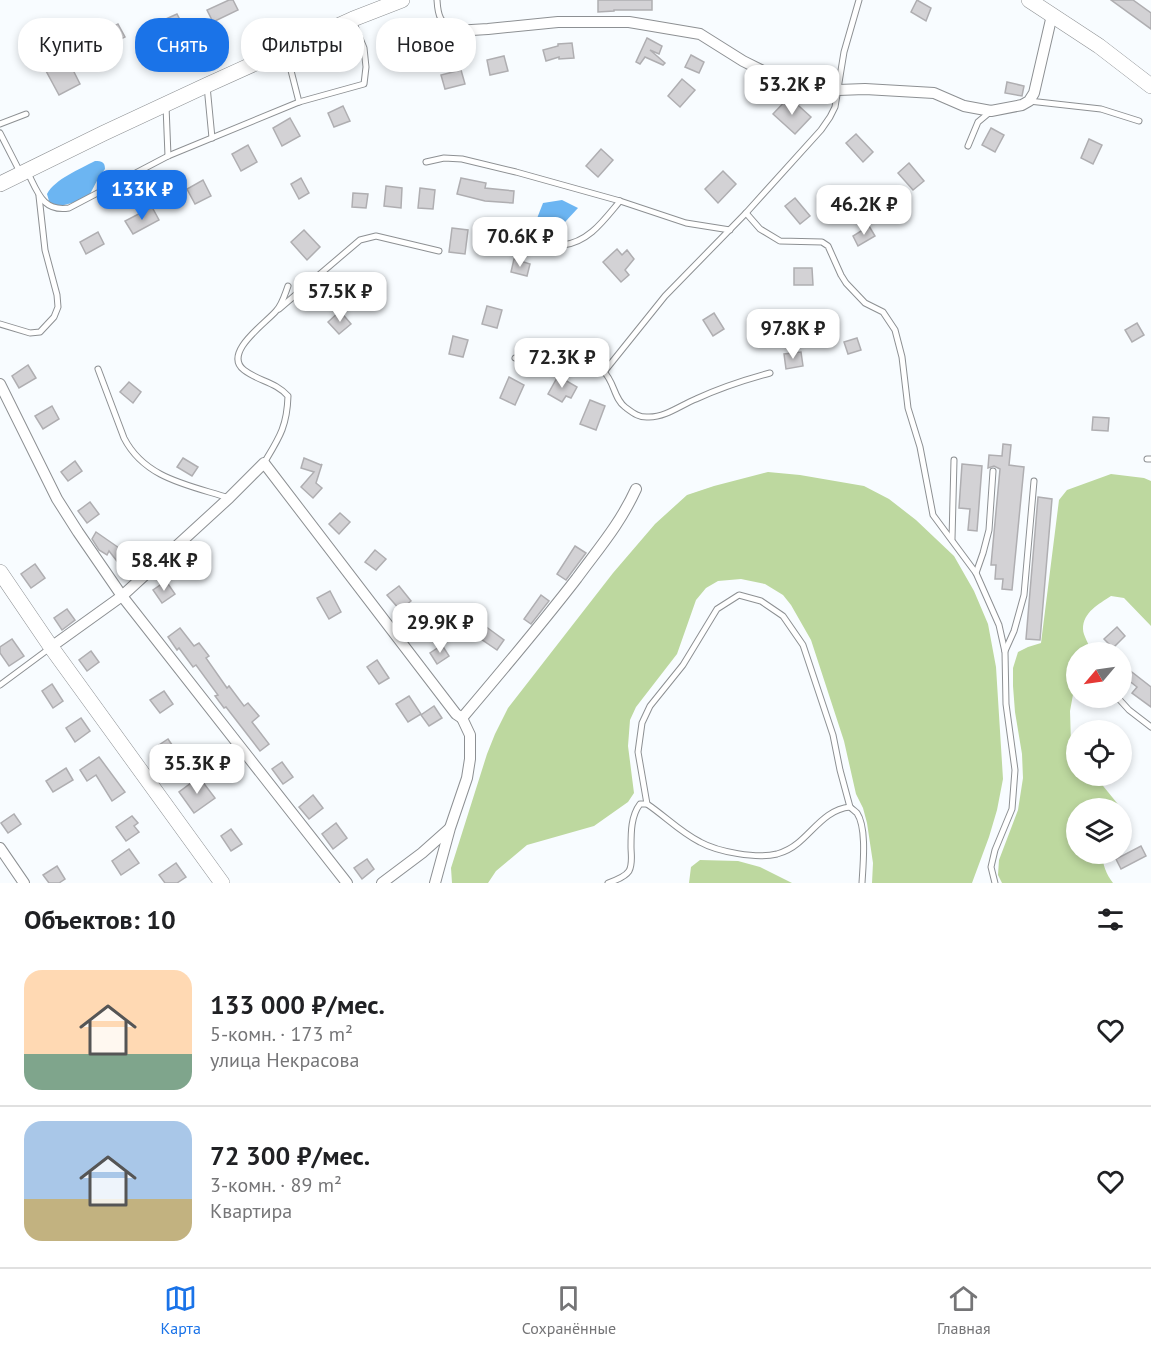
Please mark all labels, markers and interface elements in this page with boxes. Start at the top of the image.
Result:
chip: Купить [18,18,123,72]
chip: Снять [135,18,229,72]
chip: Фильтры [241,18,364,72]
chip: Новое [376,18,476,72]
pin: 53.2K ₽ [737,65,847,116]
text: 53.2K ₽ [758,71,826,97]
pin: 133K ₽ [93,170,191,221]
text: 133K ₽ [111,176,173,202]
pin: 46.2K ₽ [809,185,919,236]
text: 46.2K ₽ [830,191,898,217]
pin: 70.6K ₽ [465,217,575,268]
text: 70.6K ₽ [486,223,554,249]
pin: 57.5K ₽ [285,272,395,323]
text: 57.5K ₽ [308,278,372,304]
pin: 97.8K ₽ [738,309,848,360]
text: 97.8K ₽ [761,315,825,341]
pin: 72.3K ₽ [507,338,617,389]
text: 72.3K ₽ [528,344,596,370]
pin: 58.4K ₽ [109,541,219,592]
text: 58.4K ₽ [130,547,198,573]
pin: 29.9K ₽ [385,603,495,654]
text: 29.9K ₽ [406,609,474,635]
north arrow [1066,642,1132,708]
map controls [1066,642,1132,864]
button: locate [1066,720,1132,786]
pin: 35.3K ₽ [142,744,252,795]
text: 35.3K ₽ [163,750,231,776]
button: layers [1066,798,1132,864]
text: Объектов: 10 [24,903,176,936]
icon: filters [1094,903,1127,936]
text: 133 000 ₽/мес. [210,988,385,1021]
icon: home [72,994,144,1066]
icon: heart [1094,1014,1127,1047]
text: 5-комн. · 173 m² [210,1021,353,1047]
text: улица Некрасова [210,1047,359,1073]
text: 72 300 ₽/мес. [210,1139,370,1172]
icon: home [72,1145,144,1217]
icon: heart [1094,1165,1127,1198]
text: 3-комн. · 89 m² [210,1172,342,1198]
text: Квартира [210,1198,292,1224]
tab: Карта [160,1282,201,1338]
tab: Сохранённые [522,1282,616,1338]
tab: Главная [937,1282,991,1338]

